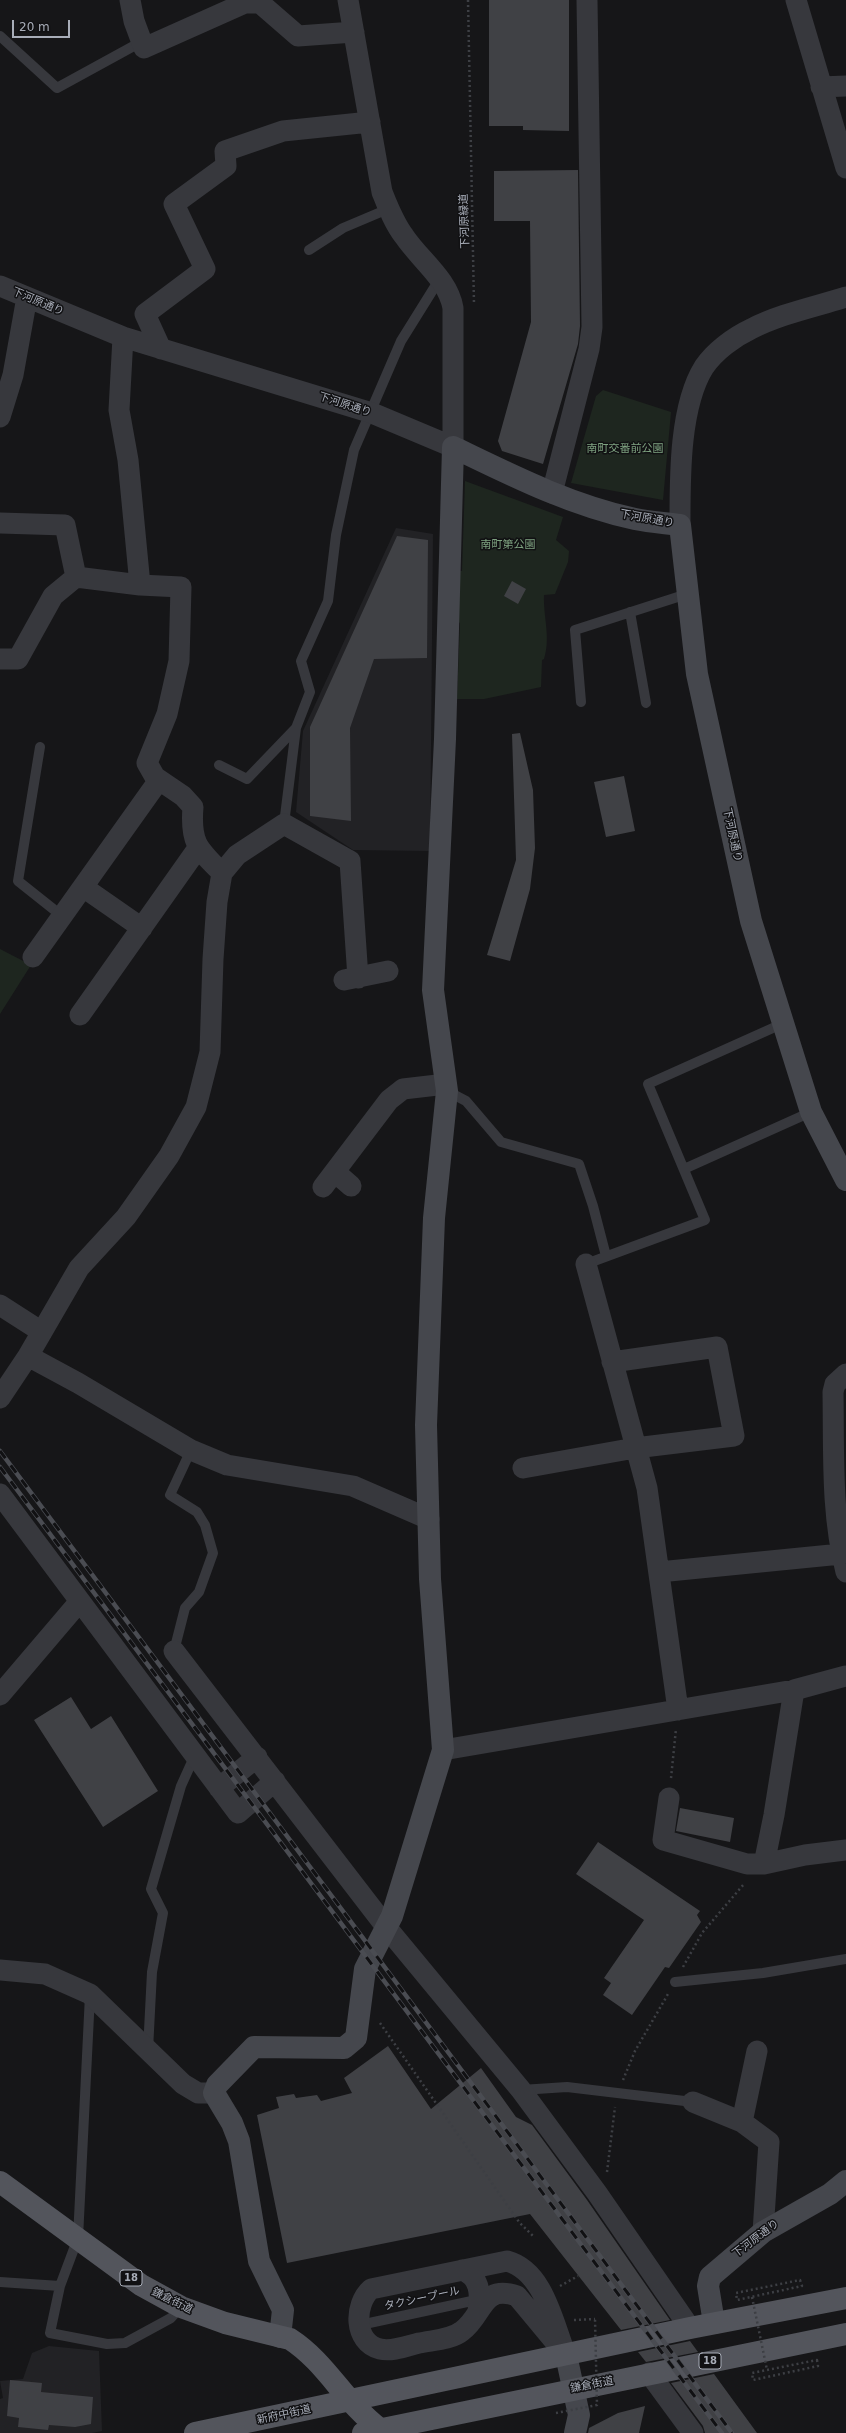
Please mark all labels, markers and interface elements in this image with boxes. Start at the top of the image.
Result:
scale bar [14,12,72,38]
text: 20 m [19,20,50,34]
street label: 下河原緑道 [457,193,473,249]
street label: 下河原通り [10,285,66,319]
street label: 下河原通り [317,390,373,420]
park label: 南町交番前公園 [587,442,663,456]
street label: 下河原通り [619,508,675,530]
park label: 南町第公園 [481,538,535,552]
street label: 下河原通り [720,807,744,863]
street label: 下河原通り [730,2217,782,2261]
road number: 18 [120,2270,142,2286]
street label: 鎌倉街道 [149,2285,195,2317]
street label: タクシープール [383,2285,461,2313]
road number: 18 [699,2353,721,2369]
street label: 鎌倉街道 [569,2374,615,2396]
street label: 新府中街道 [256,2403,312,2427]

